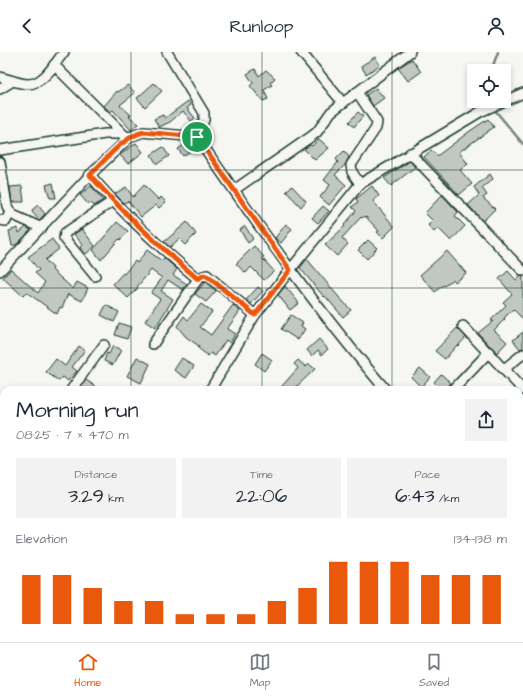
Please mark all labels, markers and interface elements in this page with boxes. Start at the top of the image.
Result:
text: Runloop [229,14,294,39]
icon: back [16,15,38,37]
icon: person [485,15,507,37]
map controls [467,64,511,108]
button: locate [467,64,511,108]
pin [180,120,214,154]
icon: arrive [186,126,208,148]
text: Morning run [16,395,139,426]
button: share [465,399,507,441]
text: 08:25 · 7 × 470 m [16,426,129,444]
text: Distance [74,467,117,482]
text: Time [250,467,273,482]
text: Pace [414,467,440,482]
text: 3.29 [68,482,104,510]
text: 22:06 [236,482,287,510]
text: 6:43 [395,482,435,510]
text: km [104,491,124,506]
text: /km [435,491,459,506]
text: Elevation [16,530,67,548]
text: 134–138 m [454,530,507,548]
tab: Home [74,651,101,690]
tab: Map [249,651,271,690]
tab: Saved [419,651,449,690]

